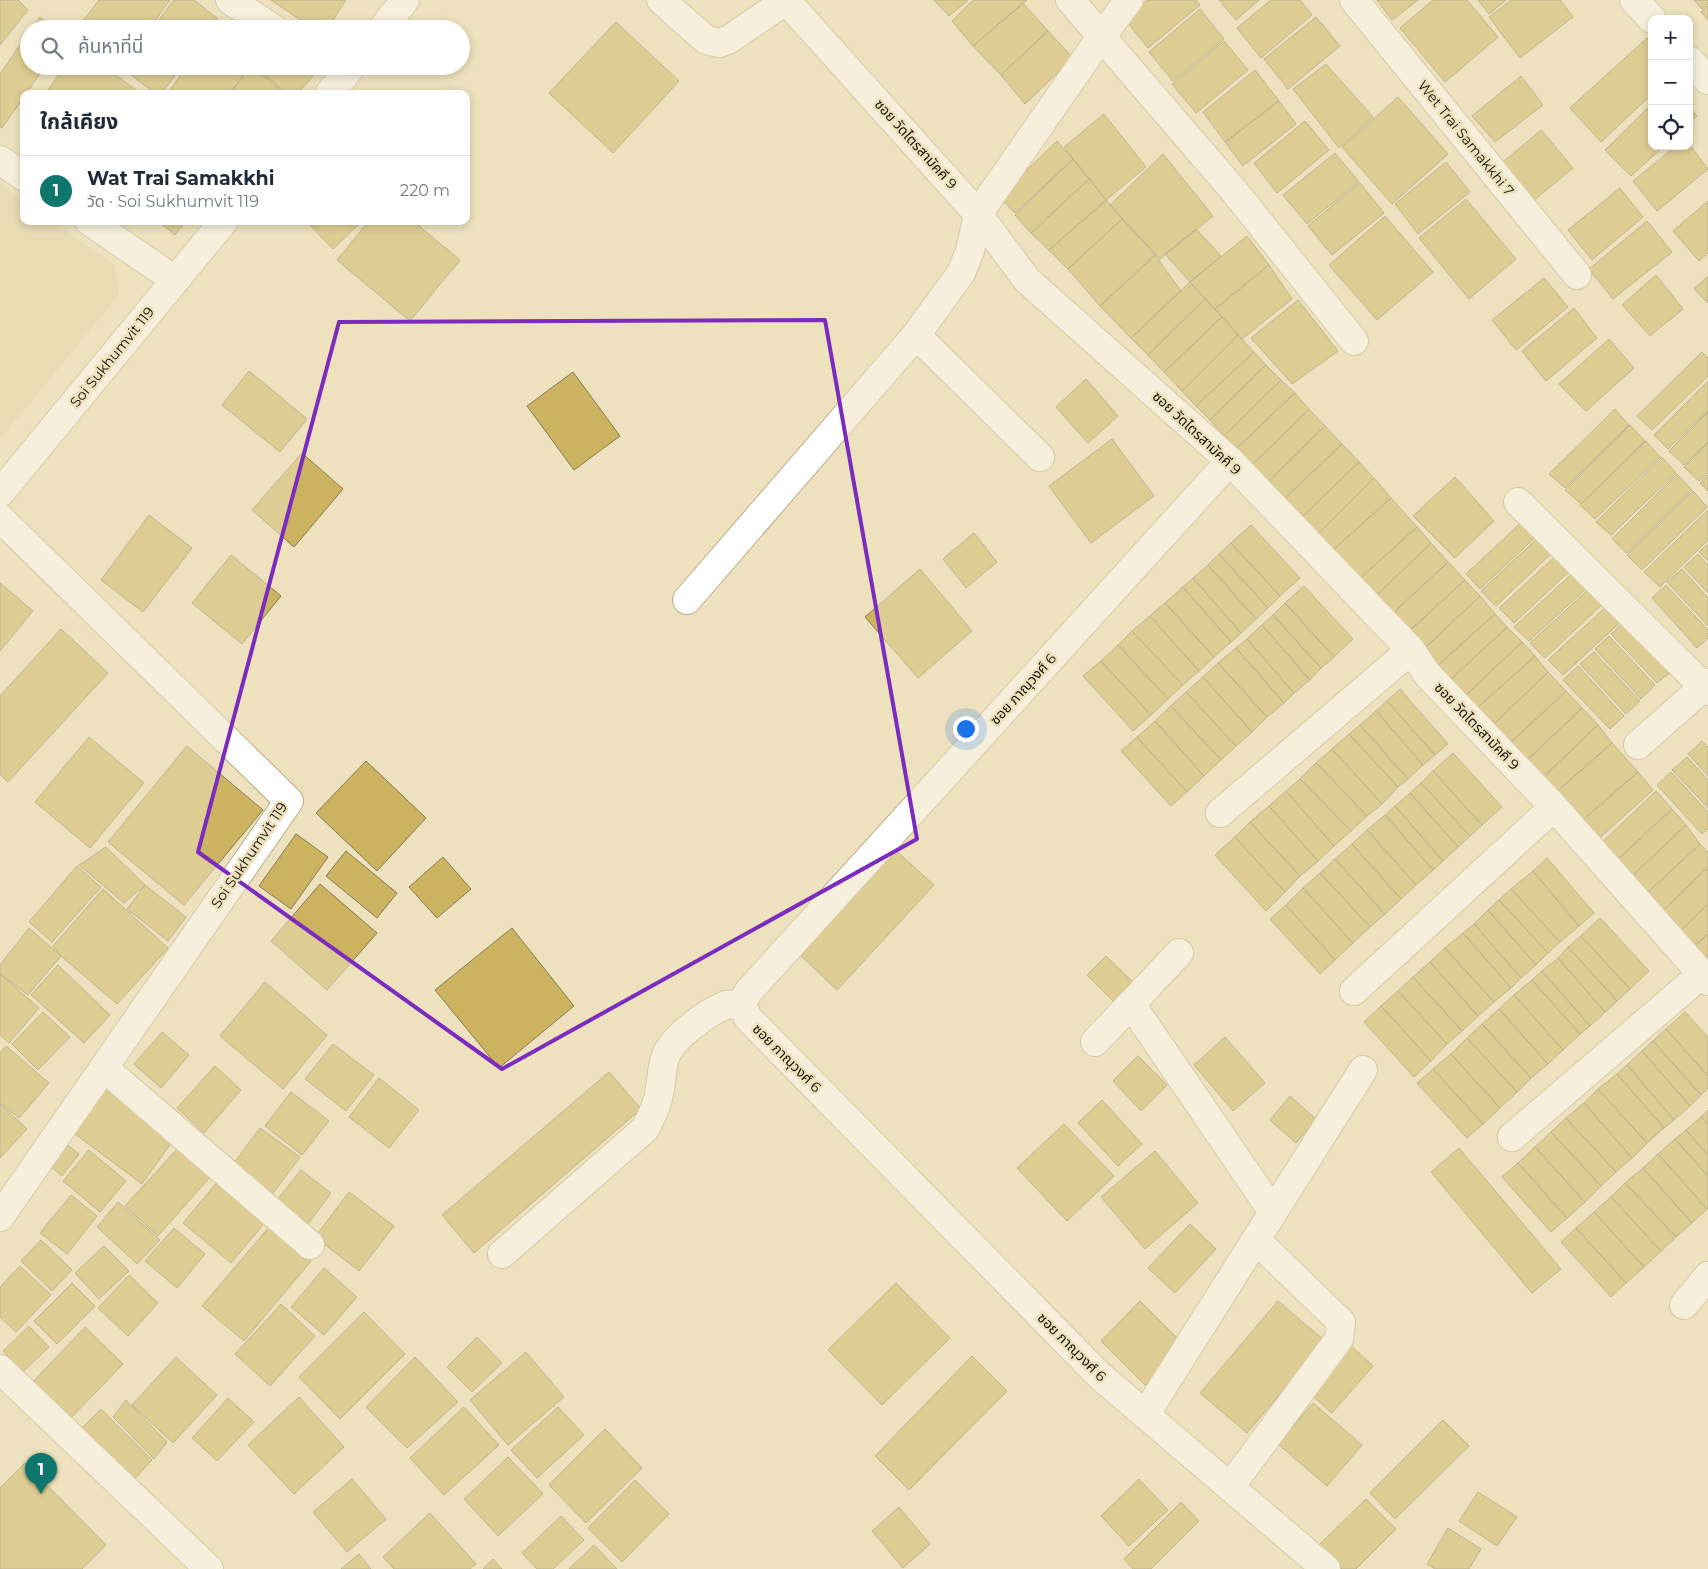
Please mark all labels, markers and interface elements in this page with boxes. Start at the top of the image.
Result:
map controls [1648,15,1693,150]
button: + [1648,15,1693,60]
search box [20,20,470,75]
icon: search [38,34,66,62]
text: ค้นหาที่นี่ [78,35,143,58]
button: − [1648,60,1693,105]
street label: Wet Trai Samakkhi 7 [1414,77,1518,199]
street label: ซอย วัดไตรสามัคคี 9 [871,95,961,193]
button: locate [1648,105,1693,150]
text: ใกล้เคียง [40,109,118,134]
text: Wat Trai Samakkhi [87,167,274,190]
text: 1 [53,181,59,200]
text: 220 m [400,181,450,200]
text: วัด · Soi Sukhumvit 119 [87,192,259,211]
street label: Soi Sukhumvit 119 [66,303,158,411]
street label: ซอย วัดไตรสามัคคี 9 [1149,387,1245,479]
street label: ซอย ภาณุวงศ์ 6 [986,649,1060,728]
street label: ซอย วัดไตรสามัคคี 9 [1431,678,1523,774]
your location [953,716,979,742]
street label: Soi Sukhumvit 119 [207,799,291,911]
street label: ซอย ภาณุวงศ์ 6 [749,1020,826,1097]
street label: ซอย ภาณุวงศ์ 6 [1034,1309,1111,1386]
pin: 1 [25,1453,57,1494]

